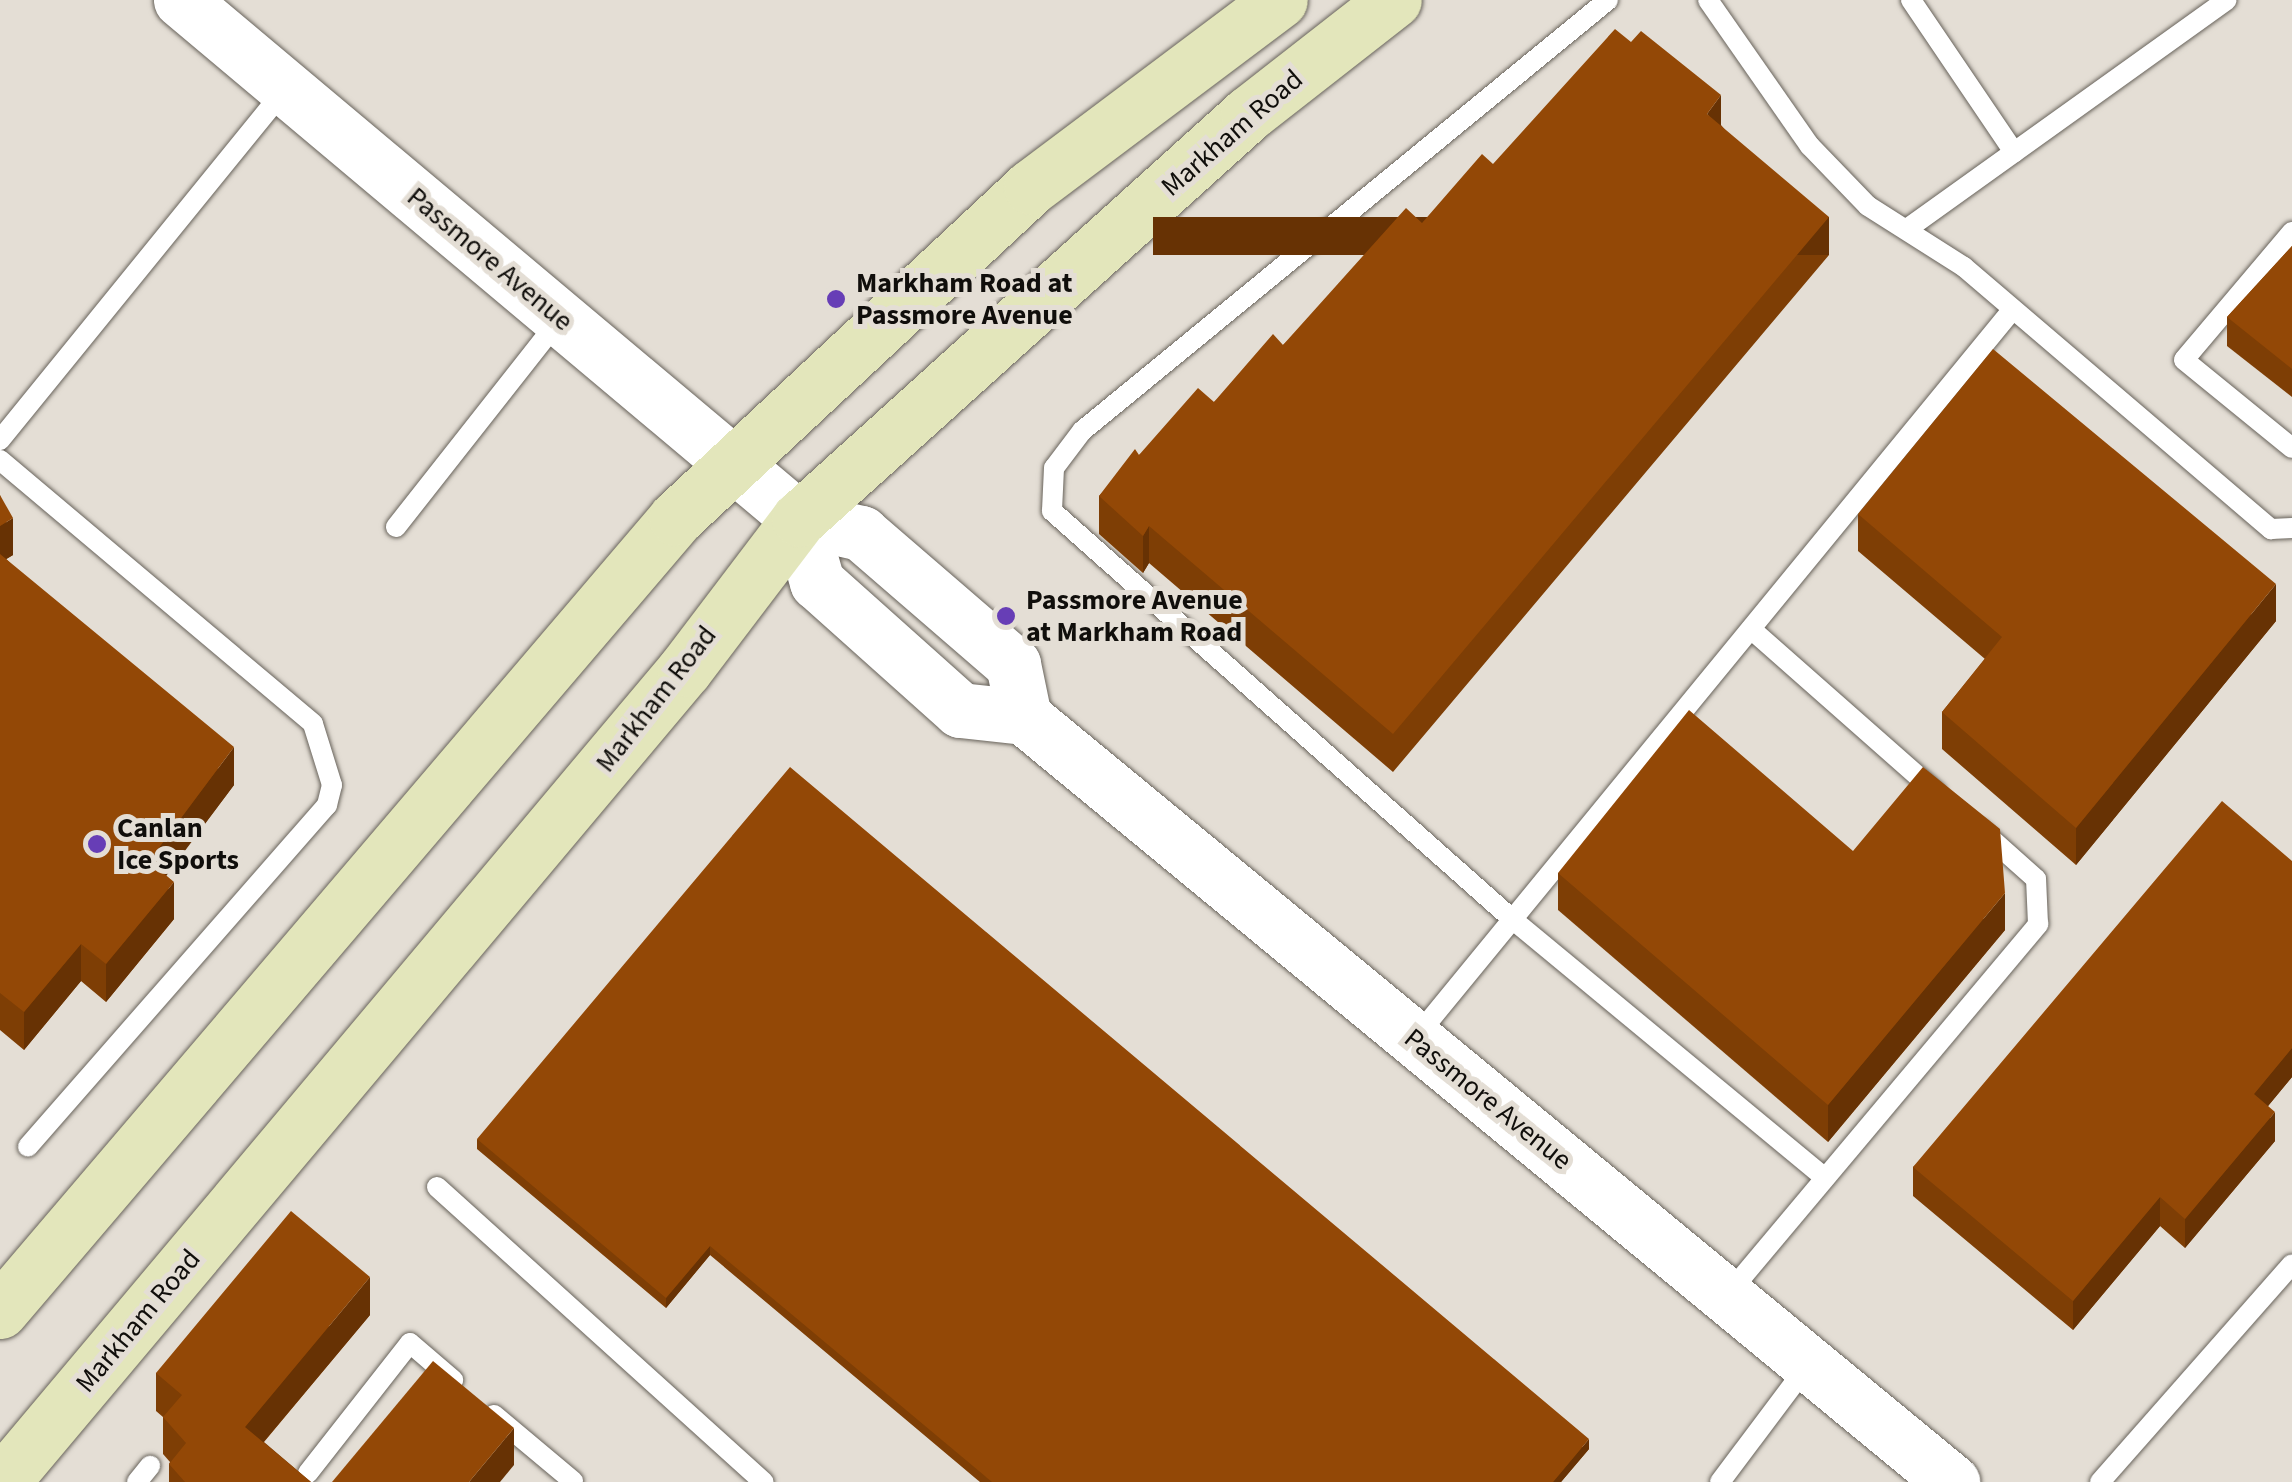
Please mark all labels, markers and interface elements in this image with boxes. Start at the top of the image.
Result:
street label: Markham Road [1154,62,1310,204]
street label: Passmore Avenue [400,180,580,338]
place label: Markham Road at Passmore Avenue [856,266,1073,332]
marker: Markham Road at Passmore Avenue [825,288,847,310]
place label: Passmore Avenue at Markham Road [1026,583,1243,649]
marker: Passmore Avenue at Markham Road [995,605,1017,627]
street label: Markham Road [588,619,724,779]
place label: Canlan Ice Sports [117,811,239,877]
marker: Canlan Ice Sports [86,833,108,855]
street label: Passmore Avenue [1397,1021,1579,1177]
street label: Markham Road [68,1243,208,1399]

